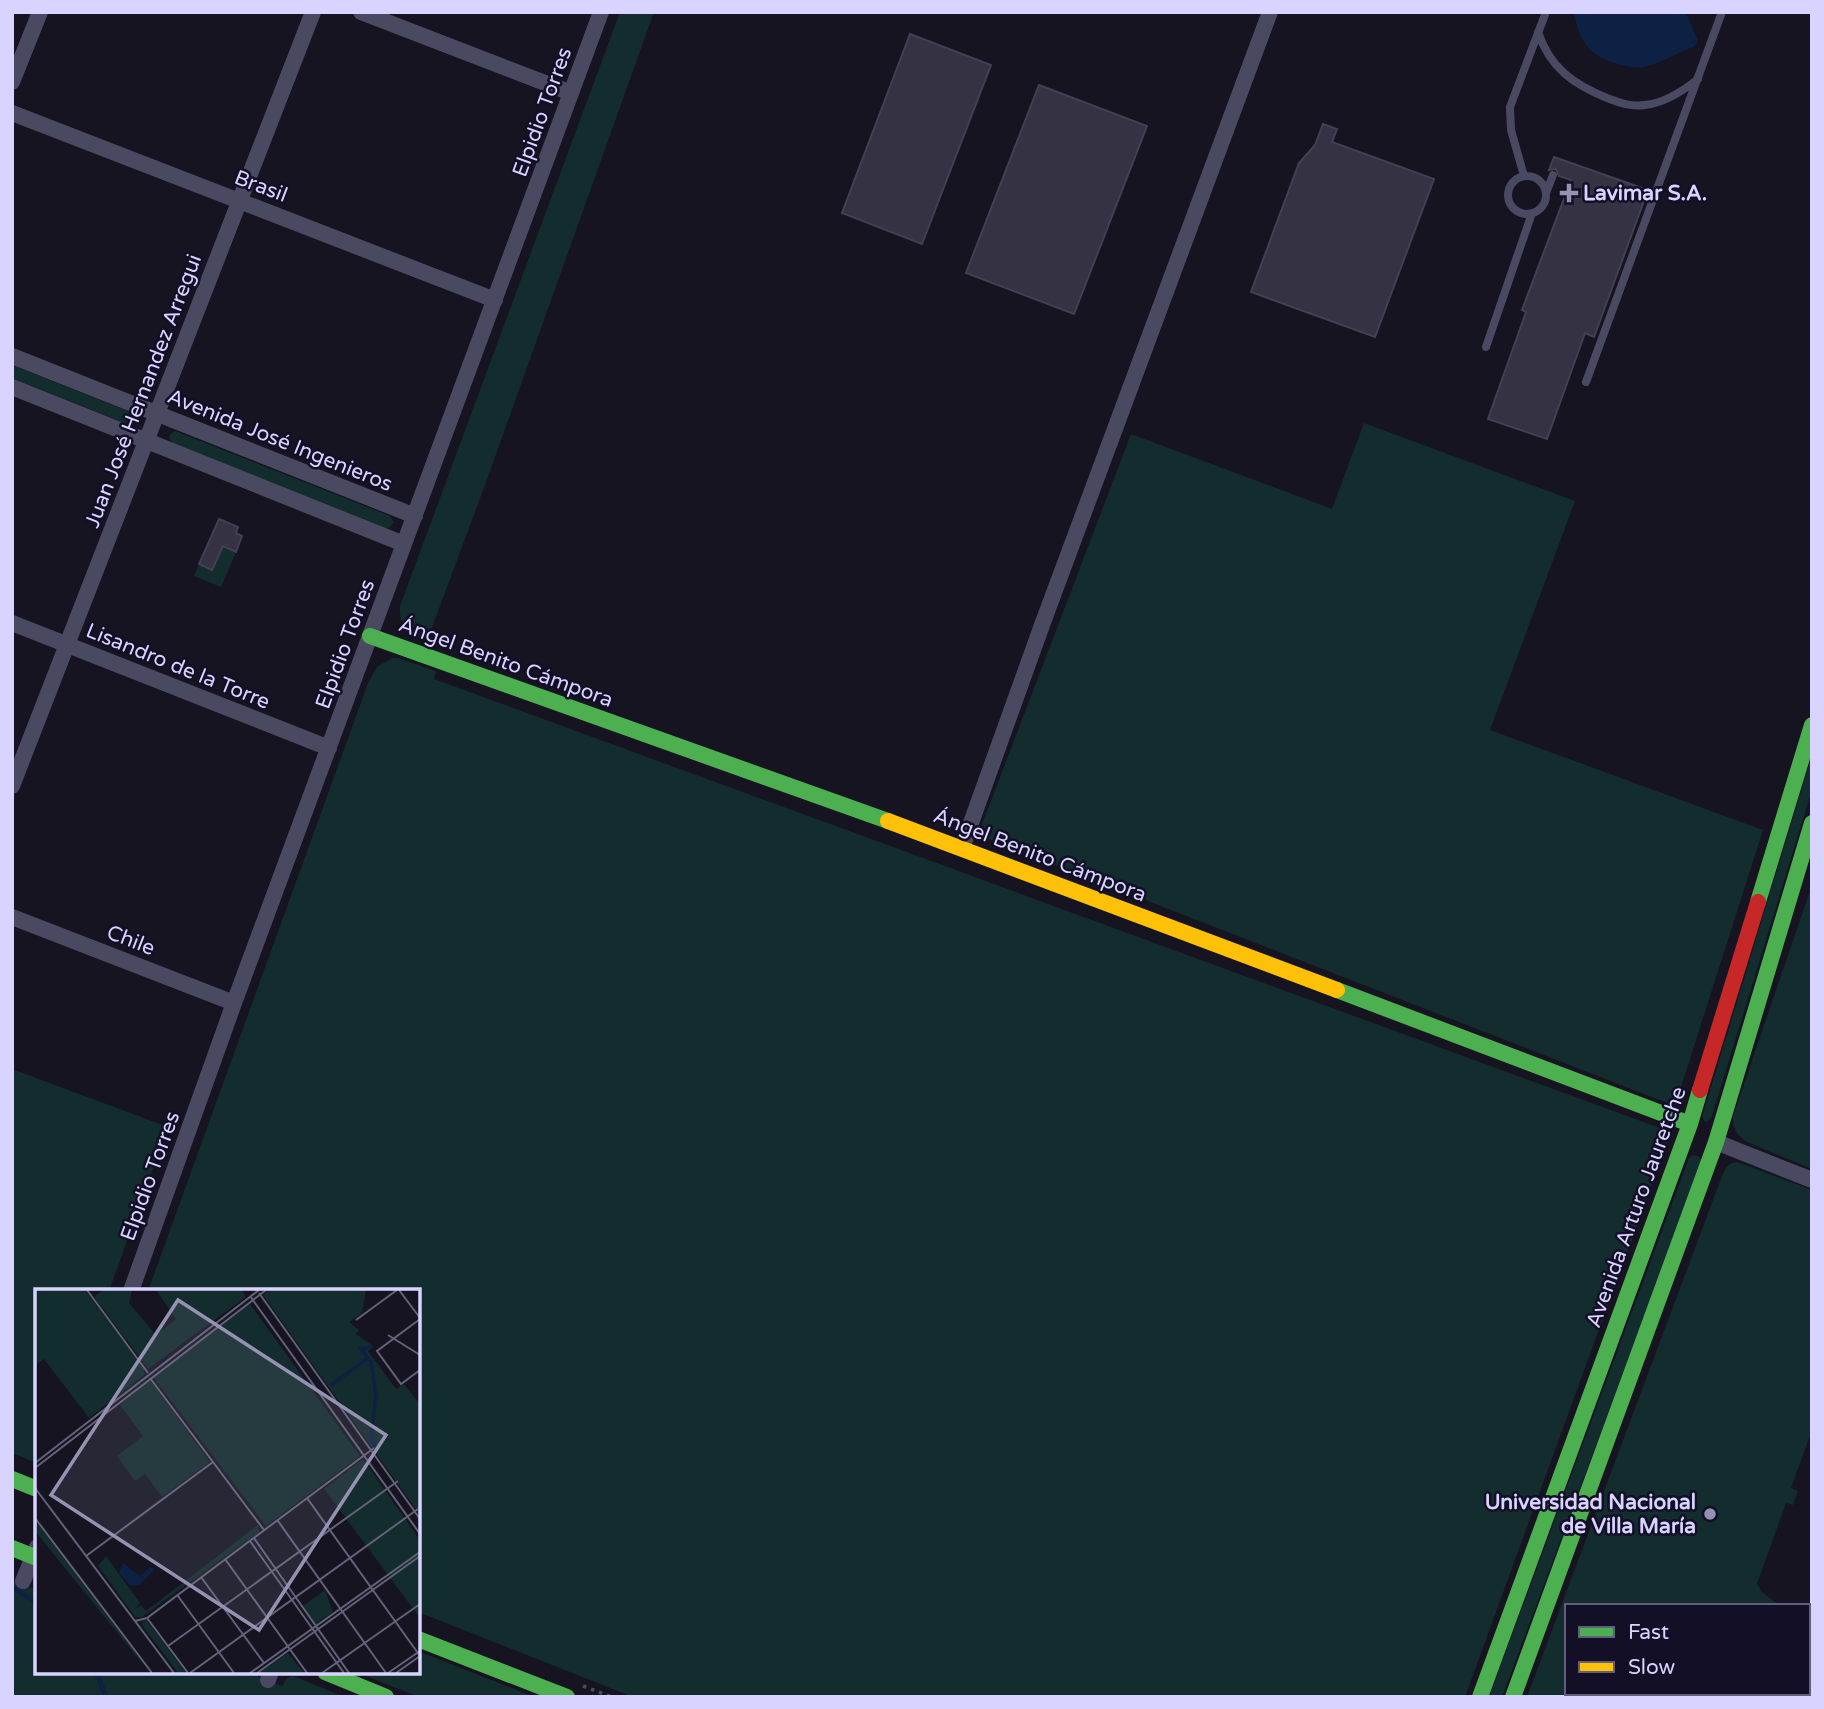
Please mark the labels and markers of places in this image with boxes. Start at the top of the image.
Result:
place label: Lavimar S.A. [1583,181,1707,206]
marker: Lavimar S.A. [1561,185,1577,201]
place label: Universidad Nacional de Villa María [1485,1490,1696,1539]
marker: Universidad Nacional de Villa María [1702,1506,1718,1522]

